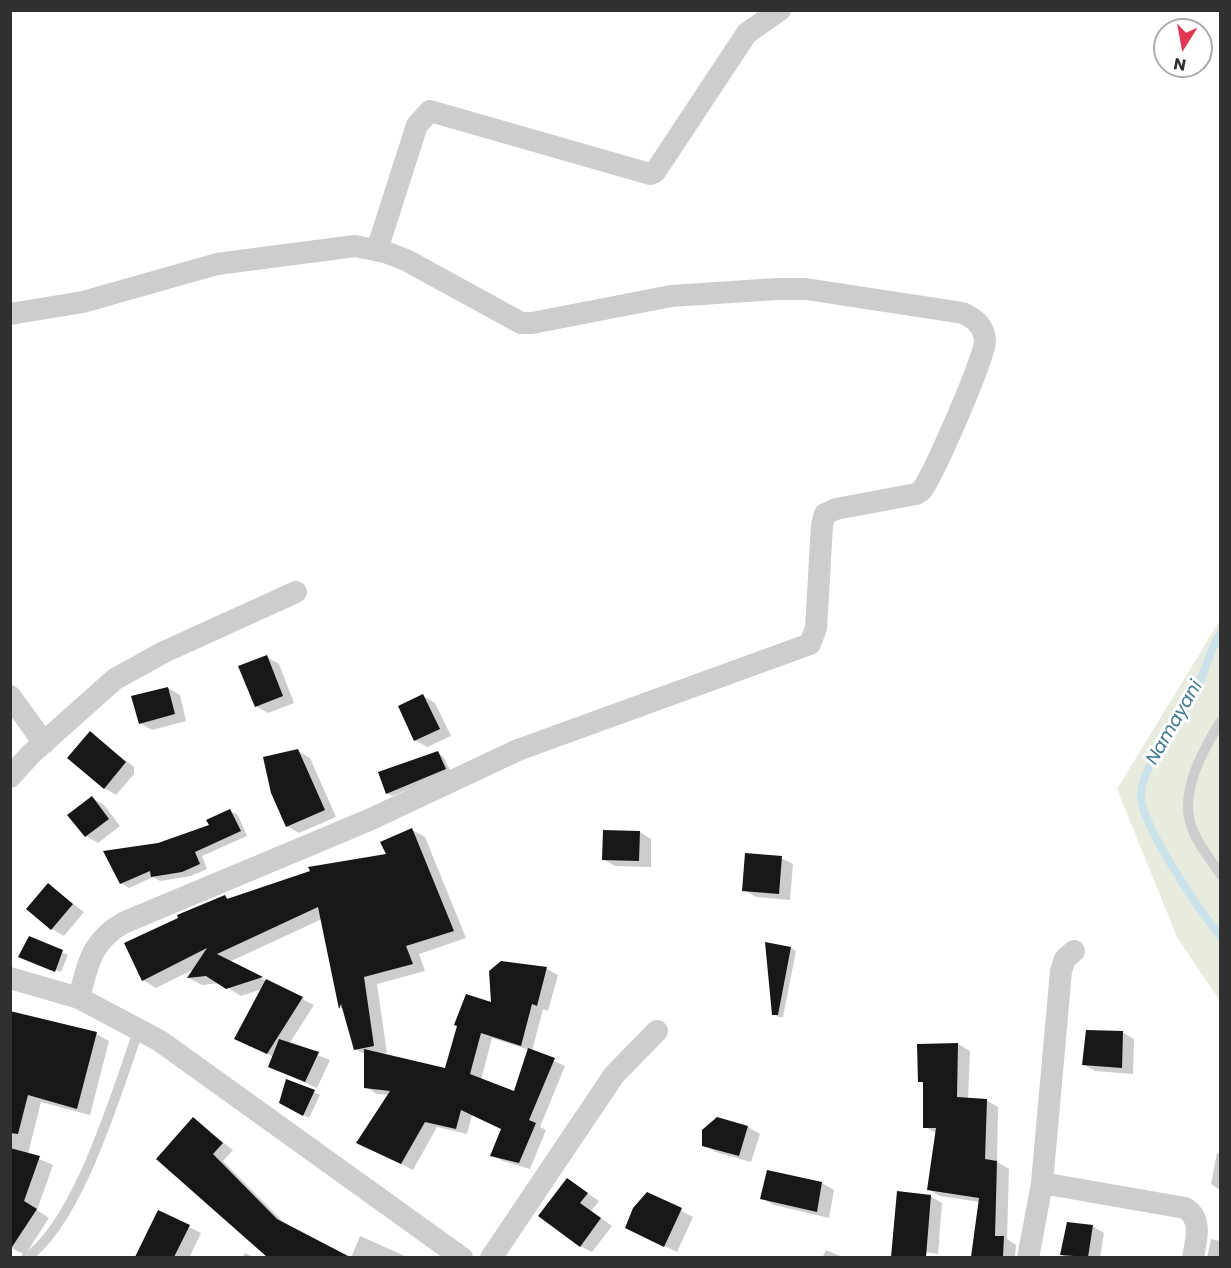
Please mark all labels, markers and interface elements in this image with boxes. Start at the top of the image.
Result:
north arrow [1153,18,1213,78]
text: N [1172,52,1188,77]
water label: Namayani [1142,677,1208,769]

